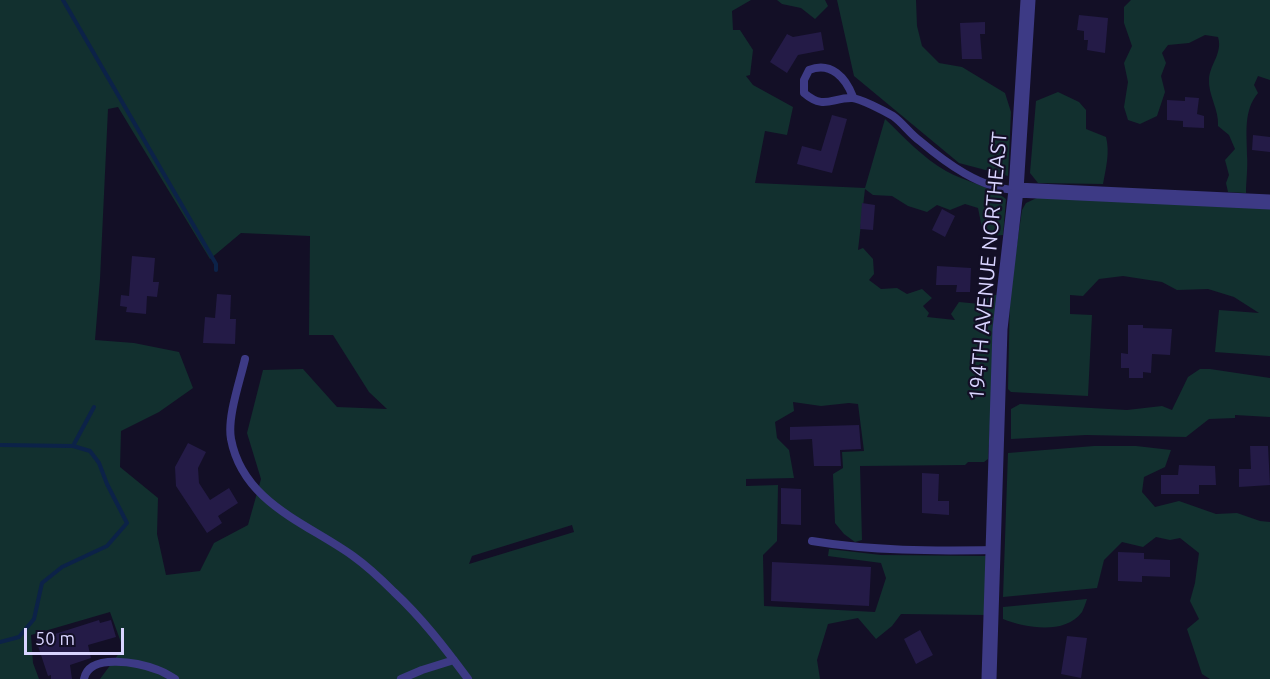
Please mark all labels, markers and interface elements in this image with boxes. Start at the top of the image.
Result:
street label: 194TH AVENUE NORTHEAST [964,131,1012,401]
scale bar [27,616,128,654]
text: 50 m [35,628,75,648]

